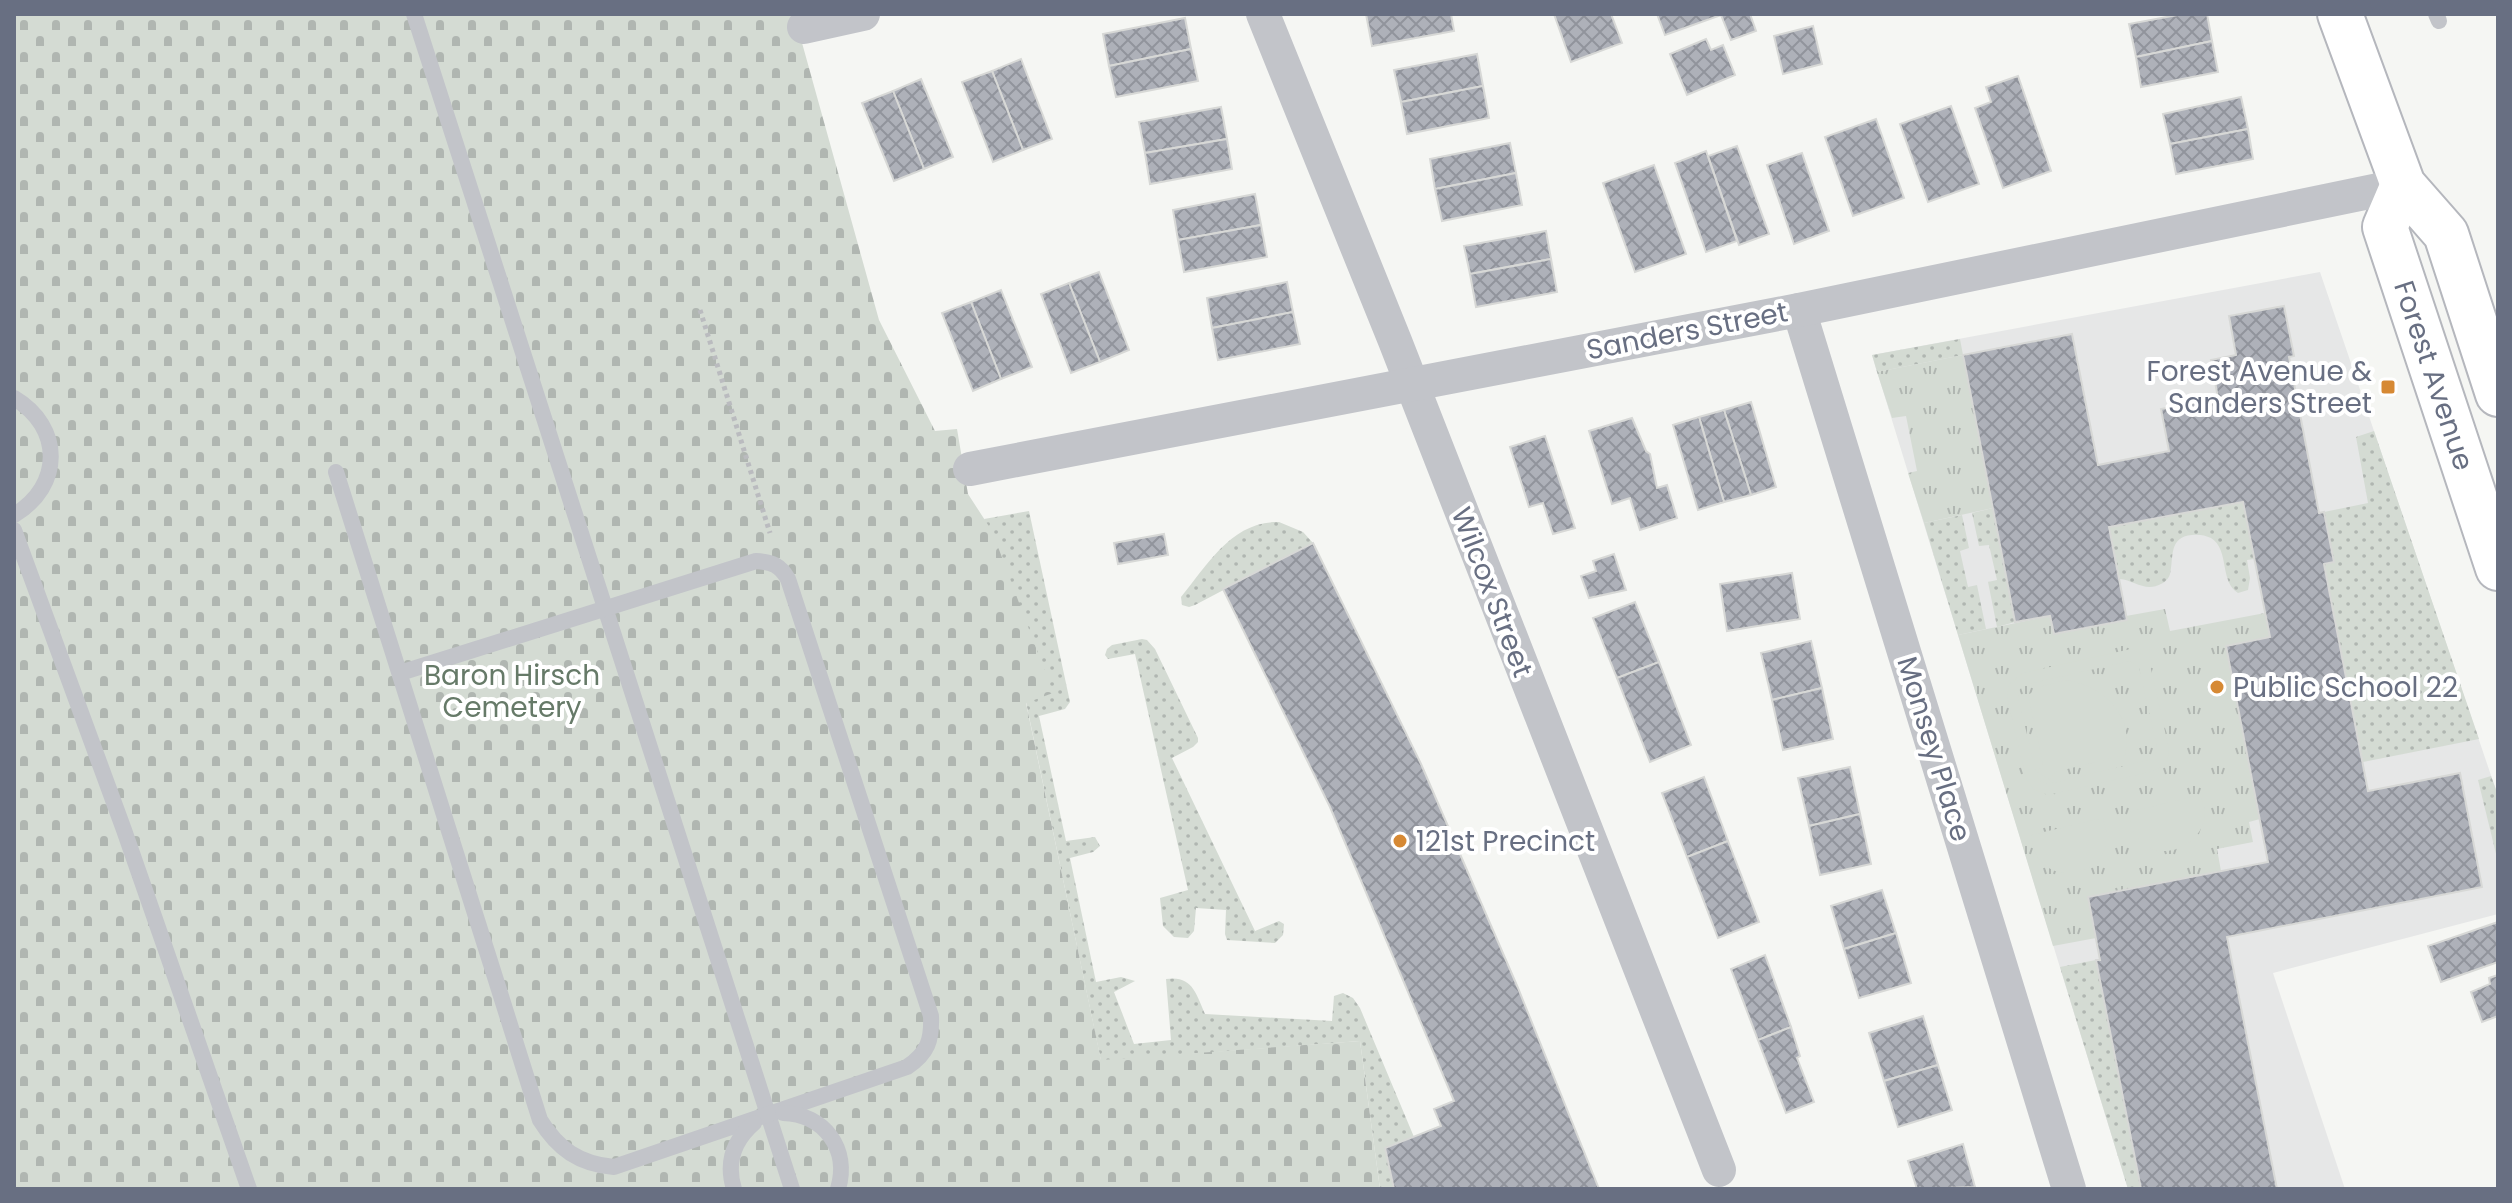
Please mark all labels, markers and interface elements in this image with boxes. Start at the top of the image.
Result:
street label: Forest Avenue [2385,276,2484,475]
street label: Sanders Street [1583,292,1791,370]
place label: Forest Avenue & Sanders Street [2147,352,2372,423]
marker: Forest Avenue & Sanders Street [2379,378,2397,396]
street label: Wilcox Street [1442,502,1542,682]
street label: Monsey Place [1887,652,1981,846]
park label: Baron Hirsch Cemetery [424,656,600,727]
place label: Public School 22 [2233,668,2458,707]
marker: Public School 22 [2208,678,2226,696]
place label: 121st Precinct [1416,822,1595,861]
marker: 121st Precinct [1391,832,1409,850]

